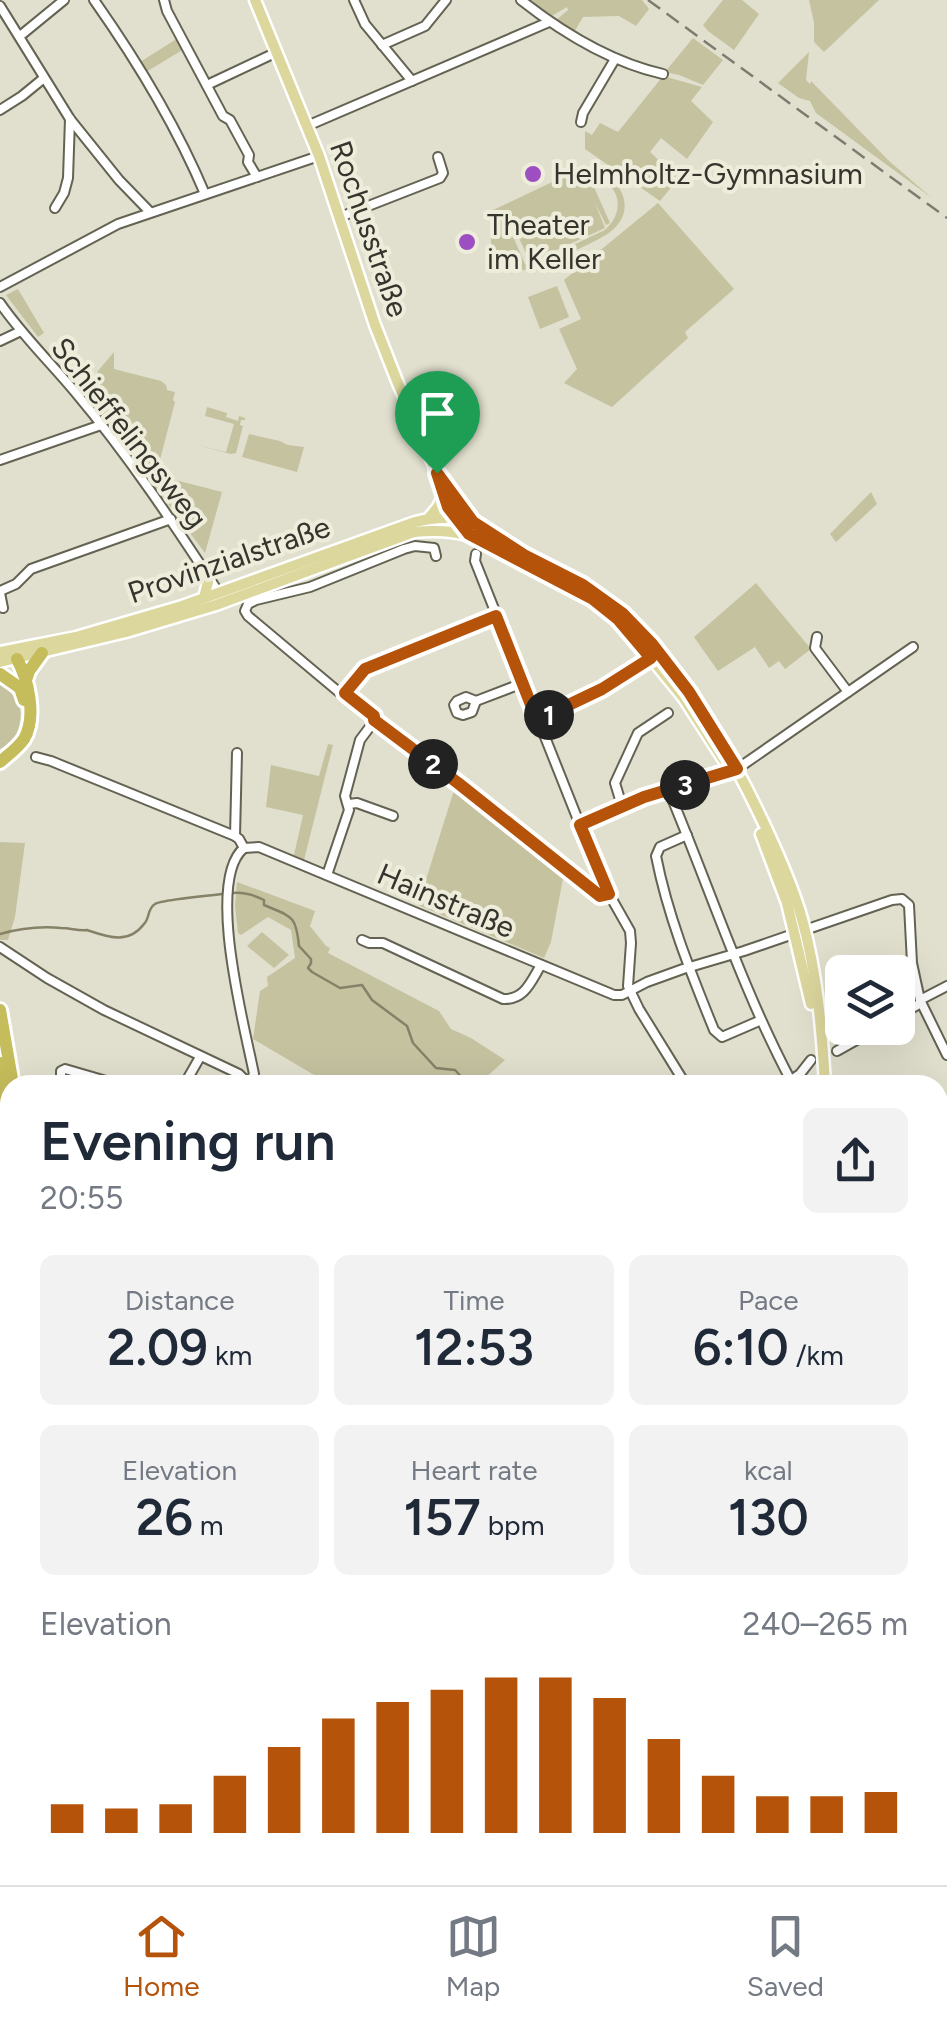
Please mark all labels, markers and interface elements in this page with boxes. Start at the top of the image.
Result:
street label: Rochusstraße [322,136,417,322]
place label: Helmholtz-Gymnasium [553,155,863,192]
marker: Helmholtz-Gymnasium [522,163,544,185]
place label: Theater im Keller [487,206,601,277]
marker: Theater im Keller [456,231,478,253]
street label: Schieffelingsweg [43,330,215,536]
pin [395,371,480,474]
icon: arrive [410,386,465,441]
street label: Provinzialstraße [123,508,335,611]
pin: 1 [524,690,574,740]
text: 1 [543,698,555,732]
pin: 2 [408,739,458,789]
text: 2 [425,747,441,781]
pin: 3 [660,760,710,810]
text: 3 [677,768,693,802]
street label: Hainstraße [372,855,520,946]
map controls [825,955,915,1045]
button: layers [825,955,915,1045]
text: Evening run [40,1108,336,1174]
button: share [803,1108,908,1213]
text: 20:55 [40,1179,123,1217]
text: Distance [125,1283,235,1317]
text: Time [443,1283,505,1317]
text: Pace [738,1283,799,1317]
text: 2.09 [107,1317,208,1378]
text: 12:53 [414,1317,534,1378]
text: 6:10 [693,1317,789,1378]
text: km [208,1338,252,1372]
text: /km [789,1338,844,1372]
text: Elevation [122,1453,237,1487]
text: Heart rate [410,1453,538,1487]
text: kcal [744,1453,793,1487]
text: 26 [136,1487,193,1548]
text: 157 [404,1487,481,1548]
text: 130 [728,1487,809,1548]
text: m [193,1508,224,1542]
text: bpm [481,1508,544,1542]
text: Elevation [40,1605,172,1643]
text: 240–265 m [743,1605,908,1643]
tab: Home [123,1909,199,2003]
tab: Map [446,1909,501,2003]
tab: Saved [747,1909,824,2003]

